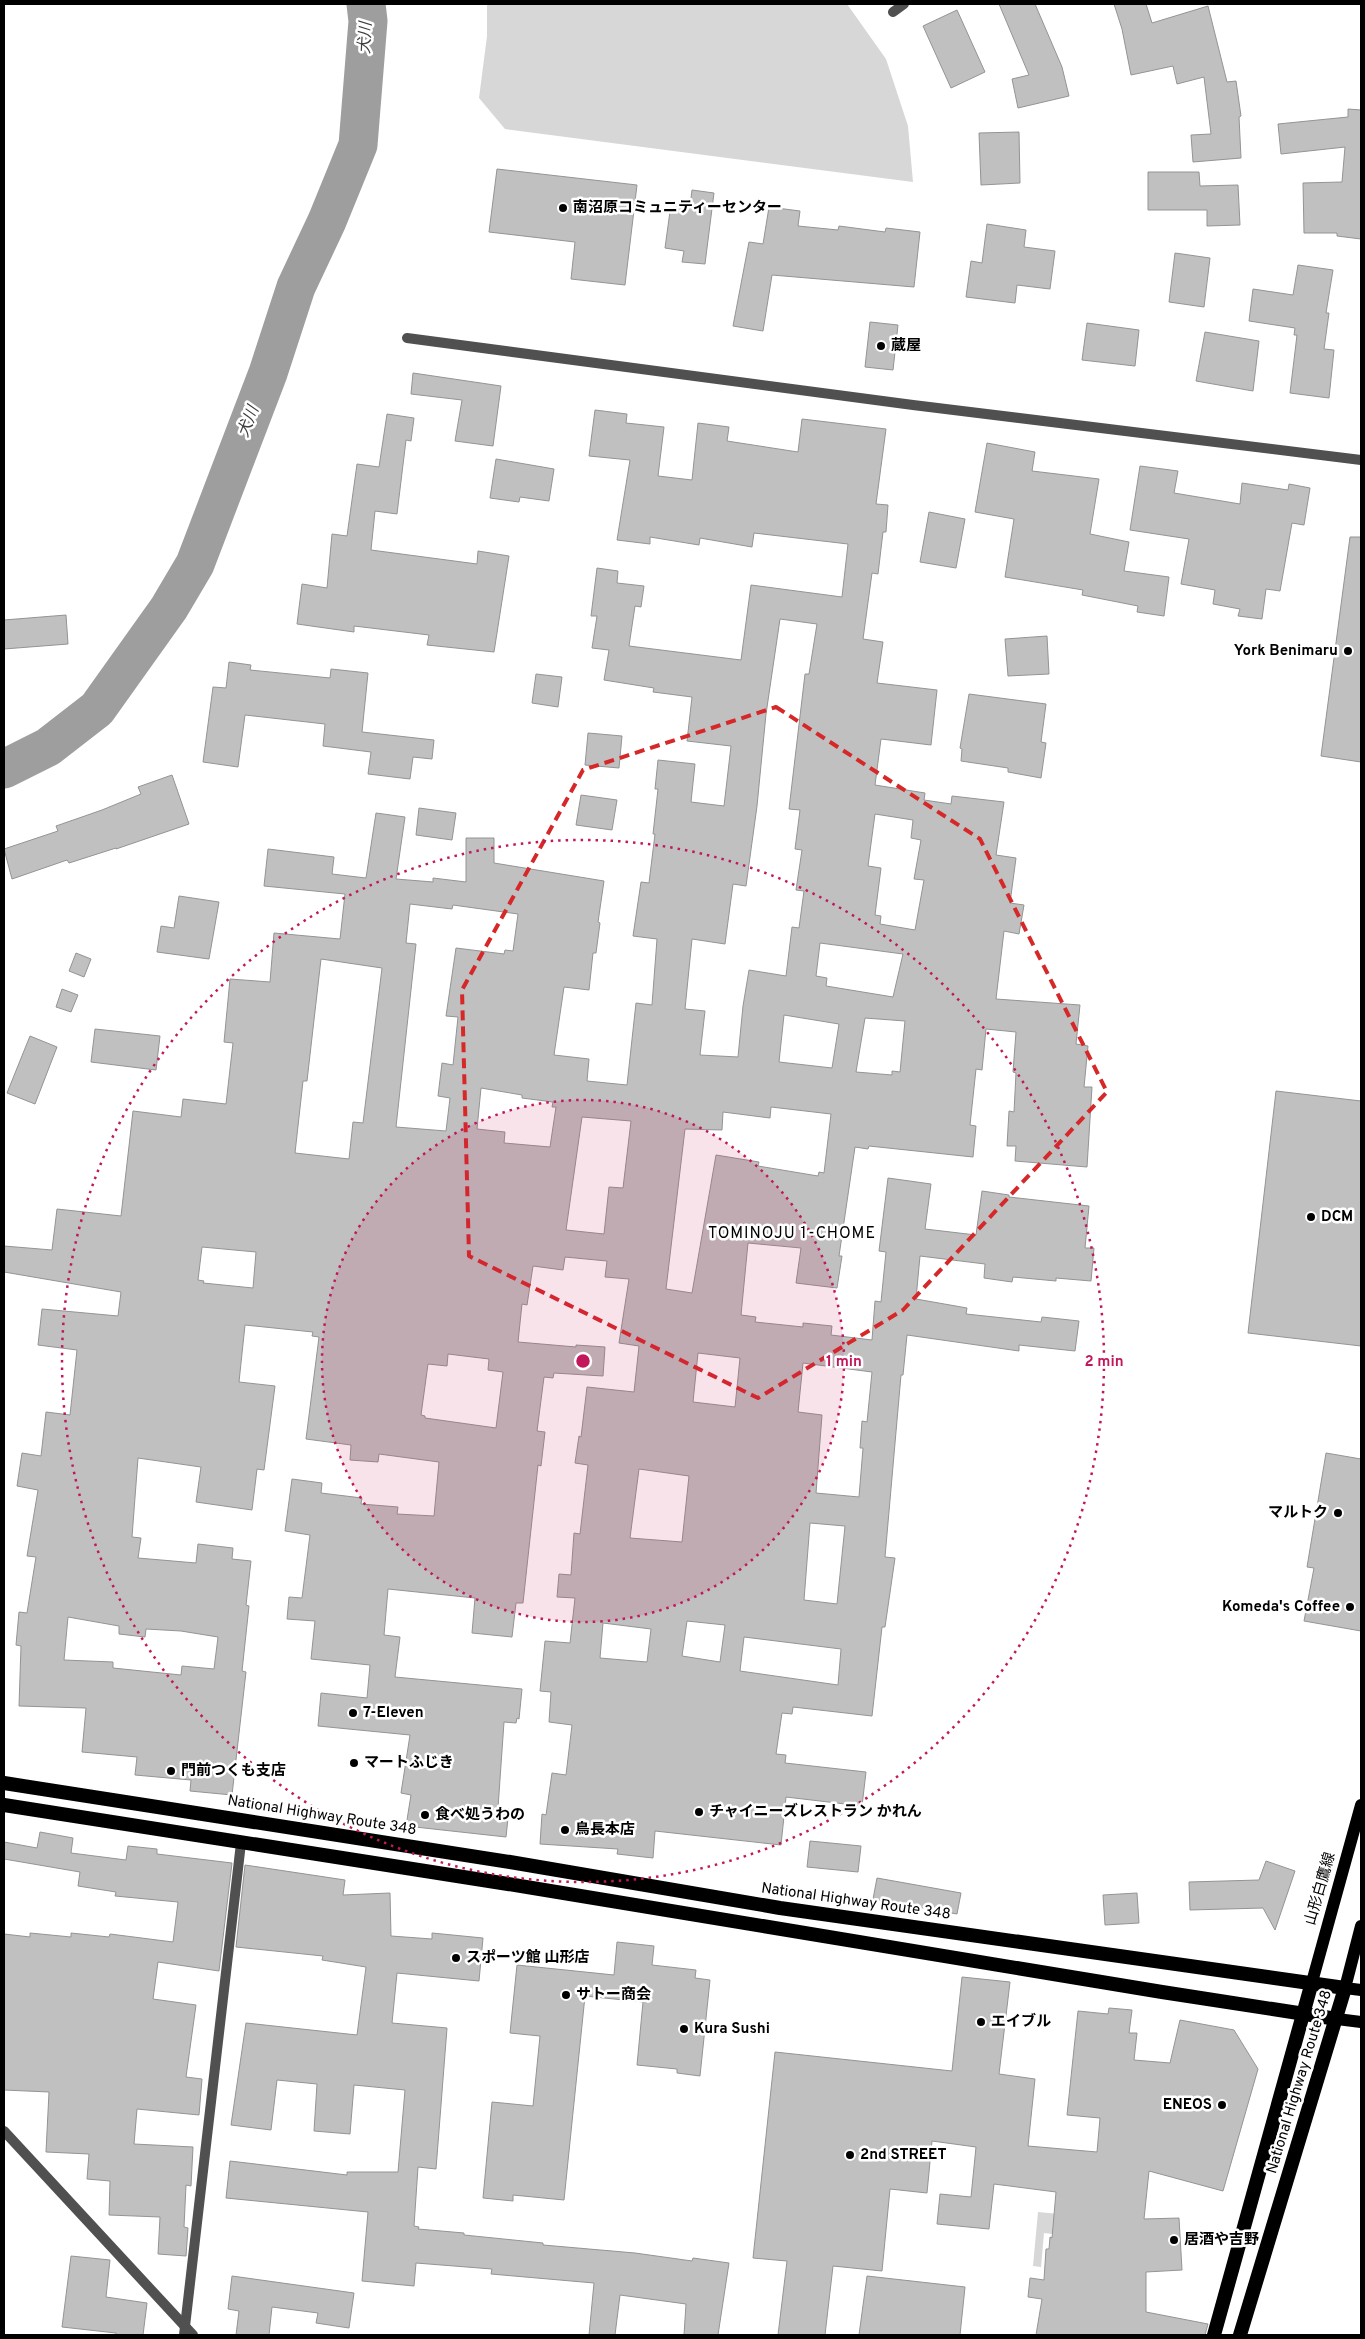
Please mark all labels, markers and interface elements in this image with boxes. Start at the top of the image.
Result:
water label: 犬川 [355,20,377,55]
place label: 南沼原コミュニティーセンター [573,199,782,218]
marker: 南沼原コミュニティーセンター [557,202,569,214]
place label: 蔵屋 [891,337,921,356]
marker: 蔵屋 [875,340,887,352]
water label: 犬川 [234,402,265,441]
place label: York Benimaru [1234,642,1338,661]
marker: York Benimaru [1342,645,1354,657]
place label: DCM [1321,1208,1353,1227]
marker: DCM [1305,1211,1317,1223]
district label: TOMINOJU 1-CHOME [708,1224,876,1244]
centre of rings [574,1352,592,1370]
text: 1 min [826,1353,862,1372]
text: 2 min [1084,1353,1124,1372]
place label: マルトク [1268,1504,1328,1523]
marker: マルトク [1332,1507,1344,1519]
place label: Komeda's Coffee [1222,1598,1340,1617]
marker: Komeda's Coffee [1344,1601,1356,1613]
place label: 7-Eleven [363,1704,424,1723]
marker: 7-Eleven [347,1707,359,1719]
place label: マートふじき [364,1754,454,1773]
marker: マートふじき [348,1757,360,1769]
place label: 門前つくも支店 [181,1761,286,1781]
marker: 門前つくも支店 [165,1765,177,1777]
street label: National Highway Route 348 [226,1792,418,1840]
place label: チャイニーズレストラン かれん [709,1802,922,1822]
place label: 食べ処うわの [435,1806,525,1825]
marker: チャイニーズレストラン かれん [693,1806,705,1818]
marker: 食べ処うわの [419,1809,431,1821]
place label: 鳥長本店 [575,1820,635,1840]
marker: 鳥長本店 [559,1824,571,1836]
street label: 山形白鷹線 [1302,1850,1340,1928]
street label: National Highway Route 348 [760,1879,952,1925]
place label: スポーツ館 山形店 [466,1949,589,1968]
marker: スポーツ館 山形店 [450,1952,462,1964]
place label: サトー商会 [576,1986,651,2005]
street label: National Highway Route 348 [1263,1988,1337,2176]
marker: サトー商会 [560,1989,572,2001]
place label: エイブル [991,2012,1051,2032]
marker: エイブル [975,2016,987,2028]
place label: Kura Sushi [694,2020,770,2039]
marker: Kura Sushi [678,2023,690,2035]
place label: ENEOS [1163,2096,1212,2115]
marker: ENEOS [1216,2099,1228,2111]
place label: 2nd STREET [860,2146,947,2165]
marker: 2nd STREET [844,2149,856,2161]
place label: 居酒や吉野 [1184,2231,1259,2250]
marker: 居酒や吉野 [1168,2234,1180,2246]

